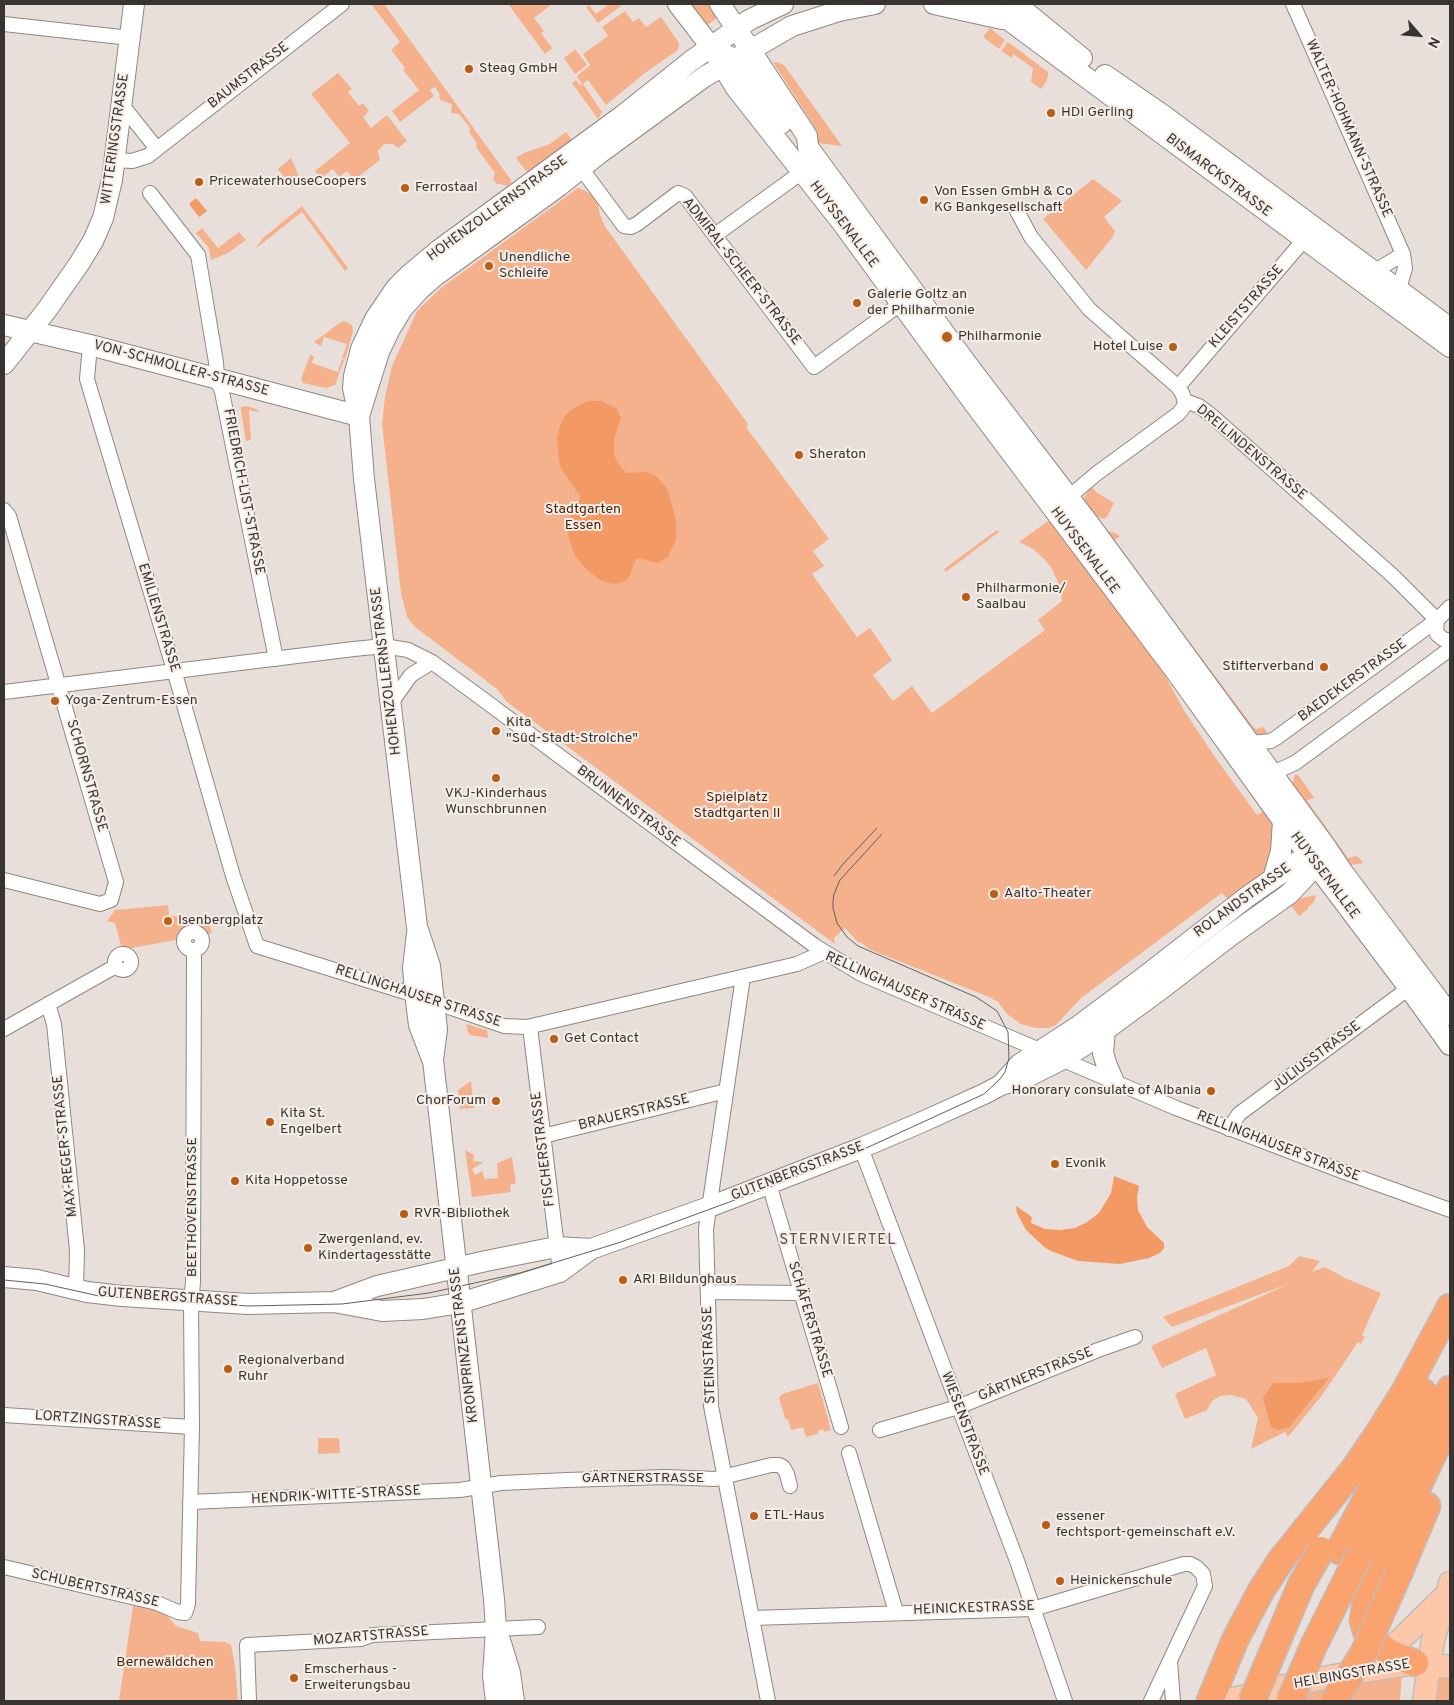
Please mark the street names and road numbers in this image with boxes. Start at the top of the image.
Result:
street label: WALTER-HOHMANN-STRASSE [1301,37,1395,221]
street label: BAUMSTRASSE [205,39,293,113]
street label: WITTERINGSTRASSE [98,72,134,206]
street label: BISMARCKSTRASSE [1162,131,1274,221]
street label: HOHENZOLLERNSTRASSE [425,152,571,266]
street label: HUYSSENALLEE [805,178,881,272]
street label: ADMIRAL-SCHEER-STRASSE [678,195,804,349]
street label: KLEISTSTRASSE [1206,262,1288,352]
street label: VON-SCHMOLLER-STRASSE [91,337,271,401]
street label: DREILINDENSTRASSE [1192,402,1310,504]
street label: FRIEDRICH-LIST-STRASSE [219,407,267,577]
street label: HUYSSENALLEE [1046,504,1122,598]
street label: EMILIENSTRASSE [133,562,183,674]
street label: HOHENZOLLERNSTRASSE [368,586,406,756]
street label: BAEDEKERSTRASSE [1295,636,1411,726]
street label: SCHORNSTRASSE [62,718,110,834]
street label: BRUNNENSTRASSE [573,763,683,851]
street label: HUYSSENALLEE [1286,829,1362,923]
street label: ROLANDSTRASSE [1191,860,1295,942]
street label: RELLINGHAUSER STRASSE [822,949,988,1035]
street label: RELLINGHAUSER STRASSE [333,962,503,1032]
street label: JULIUSSTRASSE [1269,1018,1365,1096]
street label: MAX-REGER-STRASSE [50,1074,82,1218]
street label: FISCHERSTRASSE [529,1091,559,1207]
street label: BRAUERSTRASSE [577,1091,691,1135]
street label: RELLINGHAUSER STRASSE [1194,1108,1362,1186]
street label: BEETHOVENSTRASSE [185,1137,201,1277]
street label: GUTENBERGSTRASSE [729,1139,867,1205]
street label: SCHÄFERSTRASSE [783,1260,835,1380]
street label: KRONPRINZENSTRASSE [447,1266,483,1424]
street label: GUTENBERGSTRASSE [97,1285,239,1311]
street label: STEINSTRASSE [700,1306,720,1404]
street label: GÄRTNERSTRASSE [976,1344,1096,1406]
street label: WIESENSTRASSE [936,1370,992,1478]
street label: LORTZINGSTRASSE [34,1408,162,1434]
street label: GÄRTNERSTRASSE [582,1471,704,1487]
street label: HENDRIK-WITTE-STRASSE [251,1483,421,1509]
street label: SCHUBERTSTRASSE [29,1566,161,1612]
street label: HEINICKESTRASSE [913,1598,1035,1620]
street label: MOZARTSTRASSE [312,1624,430,1650]
street label: HELBINGSTRASSE [1293,1656,1411,1694]

